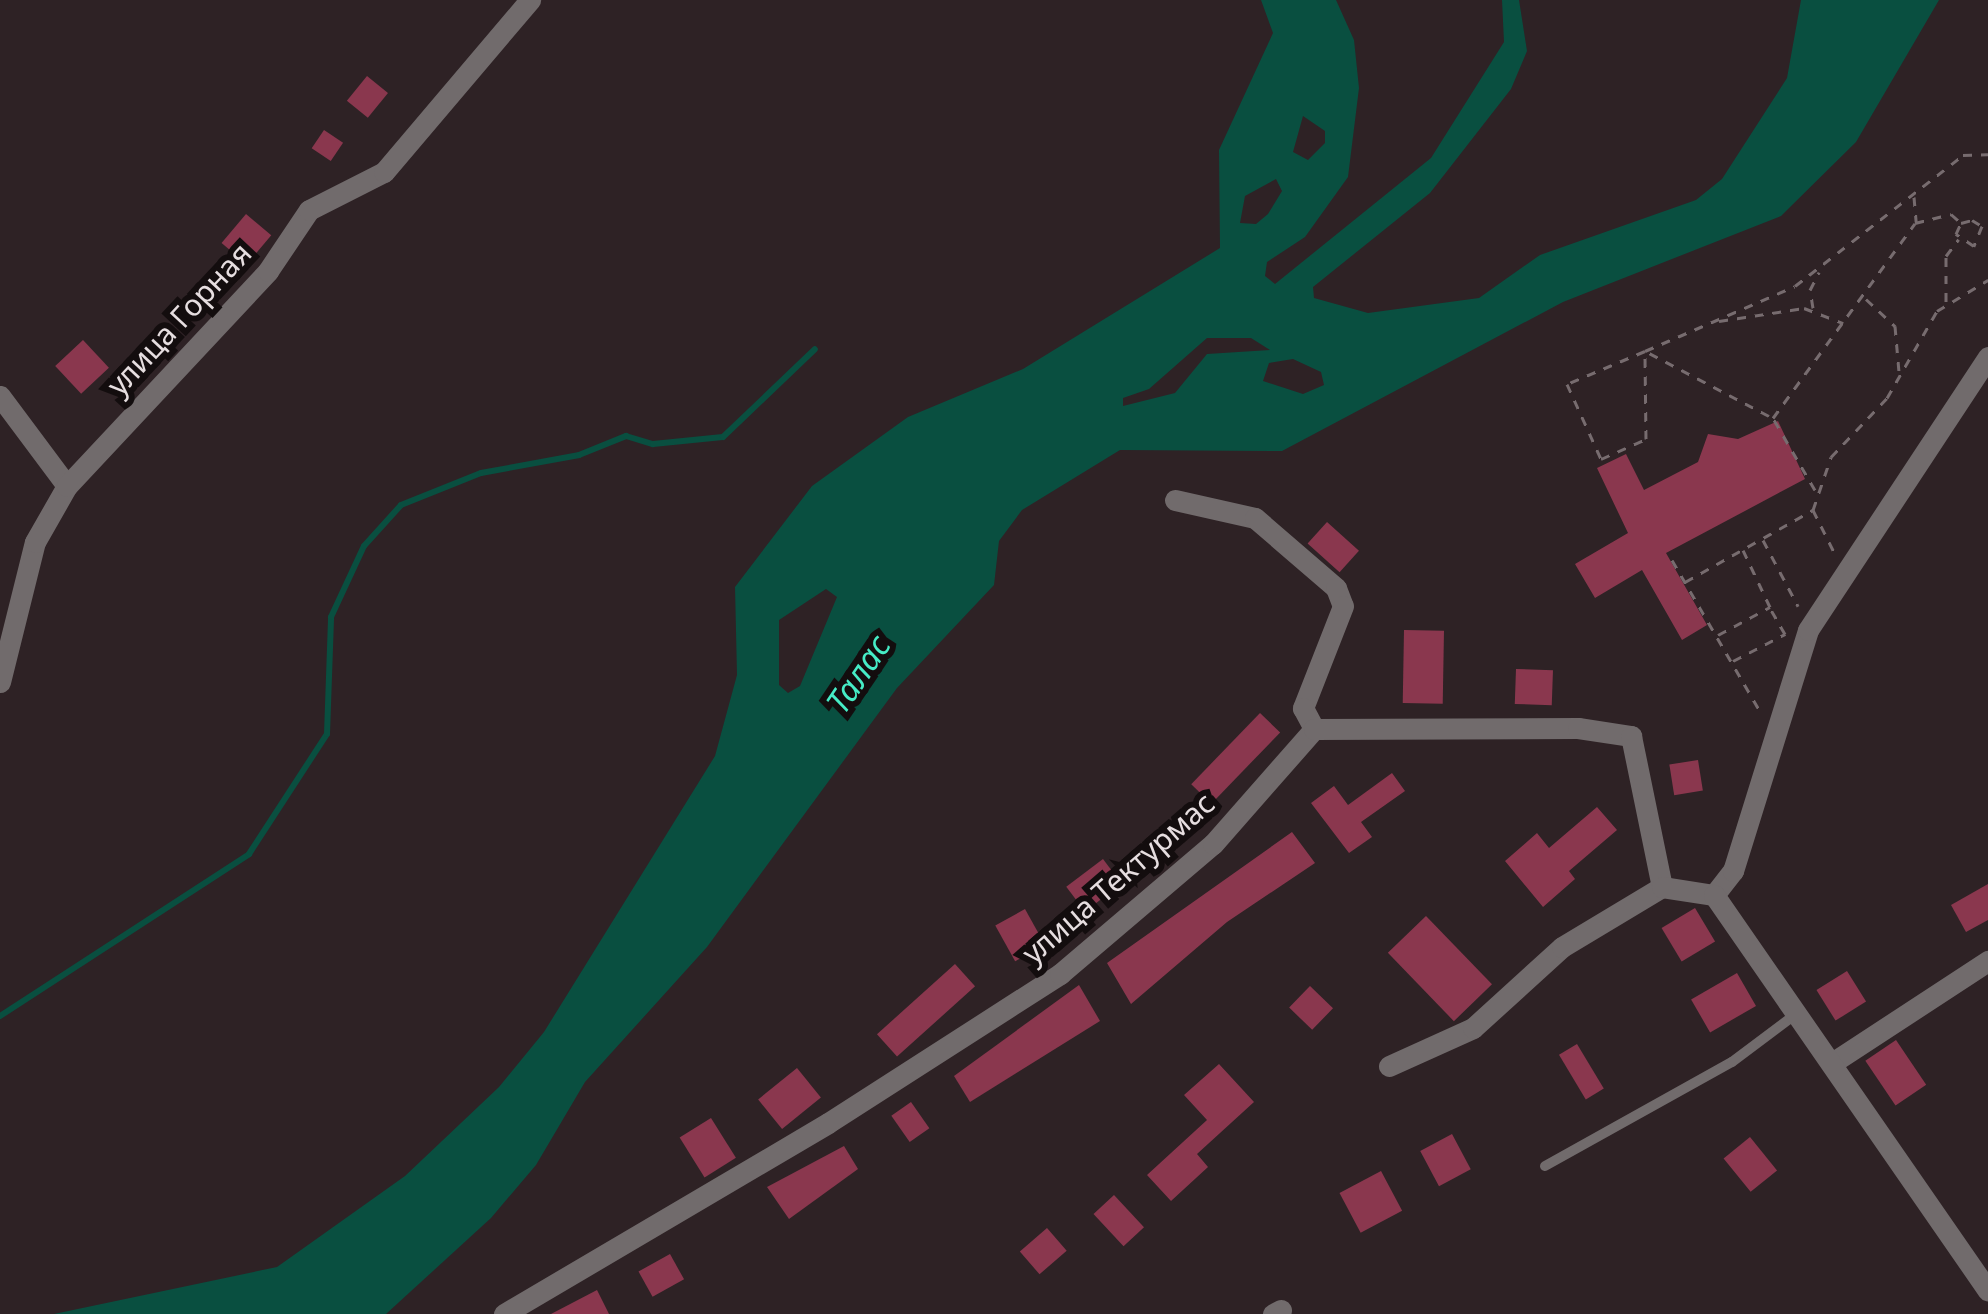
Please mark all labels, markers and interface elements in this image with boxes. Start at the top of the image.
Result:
street label: улица Горная [99,235,259,403]
water label: Талас [817,627,899,721]
street label: улица Тектурмас [1015,785,1221,971]

